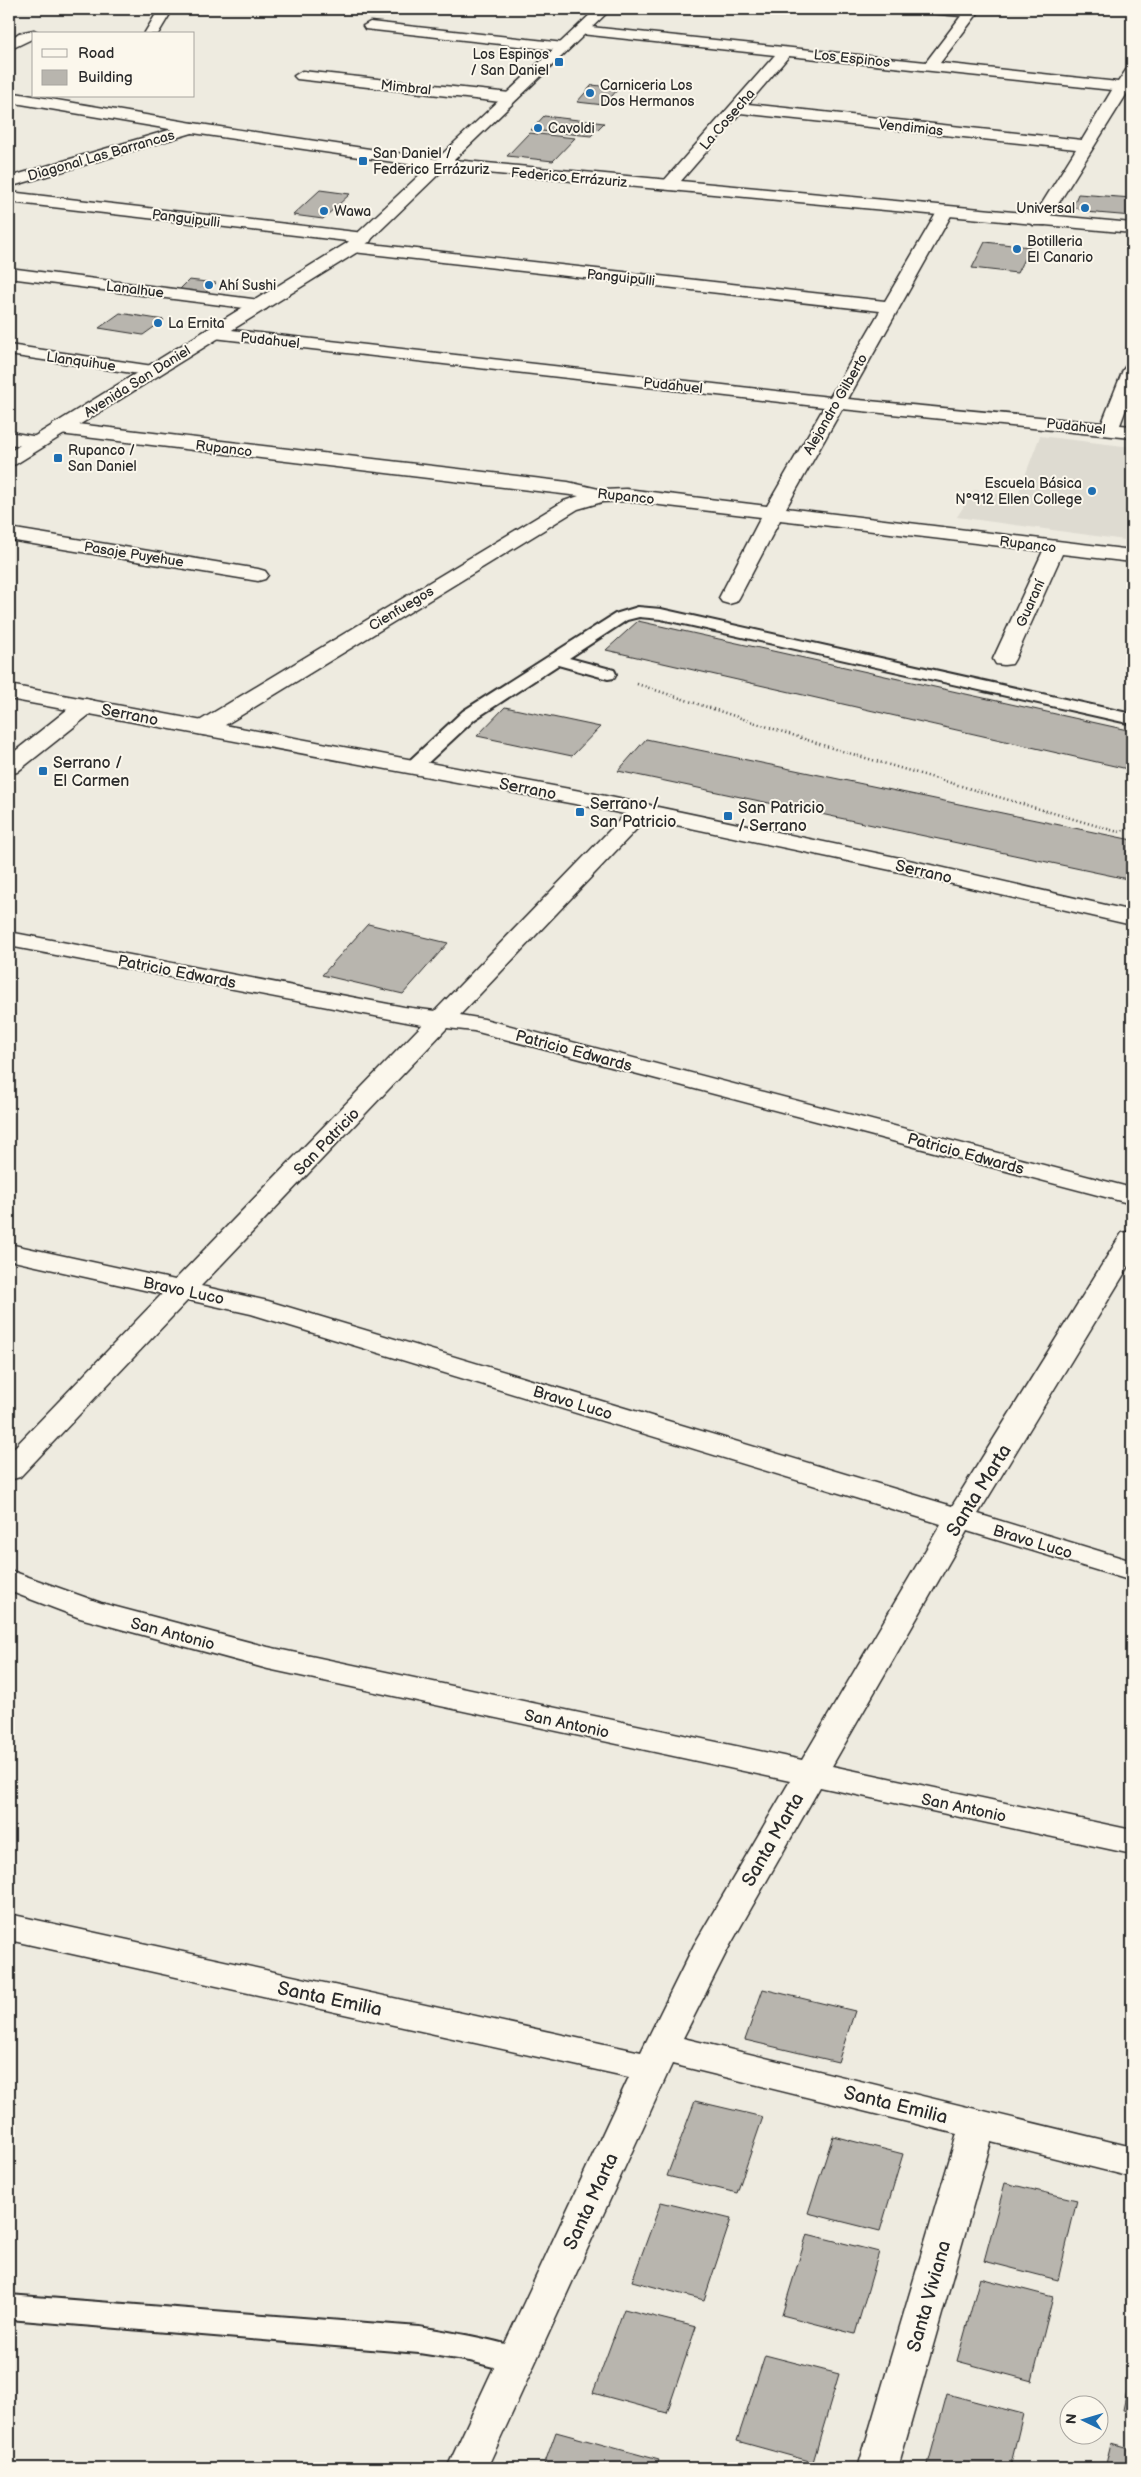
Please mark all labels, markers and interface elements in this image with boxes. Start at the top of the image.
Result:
legend [32,32,195,98]
text: Road [78,44,114,63]
place label: Los Espinos / San Daniel [471,46,549,79]
street label: Los Espinos [813,46,891,71]
marker: Los Espinos / San Daniel [553,56,565,68]
text: Building [78,68,133,87]
street label: Mimbral [380,76,432,99]
place label: Carniceria Los Dos Hermanos [600,77,695,110]
street label: La Cosecha [696,85,759,153]
marker: Carniceria Los Dos Hermanos [584,87,596,99]
street label: Vendimias [878,116,944,139]
place label: Cavoldi [548,120,595,137]
marker: Cavoldi [532,122,544,134]
street label: Diagonal Las Barrancas [26,126,177,185]
place label: San Daniel / Federico Errázuriz [373,145,490,178]
marker: San Daniel / Federico Errázuriz [357,155,369,167]
street label: Federico Errázuriz [510,164,628,191]
place label: Universal [1016,200,1075,217]
marker: Universal [1079,202,1091,214]
place label: Wawa [334,203,371,220]
marker: Wawa [318,205,330,217]
street label: Panguipulli [151,206,221,231]
place label: Botilleria El Canario [1027,233,1093,266]
marker: Botilleria El Canario [1011,243,1023,255]
street label: Panguipulli [586,265,656,290]
place label: Ahí Sushi [219,277,276,294]
street label: Lanalhue [105,278,165,301]
marker: Ahí Sushi [203,279,215,291]
place label: La Ernita [168,315,225,332]
marker: La Ernita [152,317,164,329]
street label: Pudahuel [239,329,300,352]
street label: Avenida San Daniel [81,342,194,421]
street label: Llanquihue [45,348,117,375]
street label: Alejandro Gilberto [800,351,871,458]
street label: Pudahuel [642,374,703,397]
street label: Pudahuel [1045,415,1106,438]
street label: Rupanco [195,437,253,460]
place label: Rupanco / San Daniel [68,442,137,475]
marker: Rupanco / San Daniel [52,452,64,464]
place label: Escuela Básica N°912 Ellen College [955,475,1082,508]
street label: Rupanco [597,485,655,508]
marker: Escuela Básica N°912 Ellen College [1086,485,1098,497]
street label: Rupanco [999,533,1057,556]
street label: Pasaje Puyehue [83,538,185,571]
street label: Guaraní [1012,576,1049,630]
street label: Cienfuegos [366,582,437,634]
street label: Serrano [100,701,160,730]
place label: Serrano / El Carmen [53,754,129,791]
marker: Serrano / El Carmen [37,765,49,777]
street label: Serrano [498,775,558,804]
place label: Serrano / San Patricio [590,795,676,832]
place label: San Patricio / Serrano [738,799,824,836]
marker: Serrano / San Patricio [574,806,586,818]
marker: San Patricio / Serrano [722,810,734,822]
street label: Serrano [893,857,954,888]
street label: Patricio Edwards [116,952,237,993]
street label: Patricio Edwards [513,1027,634,1076]
street label: San Patricio [290,1104,364,1180]
street label: Patricio Edwards [905,1130,1026,1179]
street label: Bravo Luco [142,1274,226,1309]
street label: Bravo Luco [531,1382,615,1425]
street label: Santa Marta [942,1440,1017,1541]
street label: Bravo Luco [991,1521,1075,1564]
street label: San Antonio [128,1614,217,1655]
street label: San Antonio [523,1706,611,1743]
street label: Santa Marta [737,1789,809,1891]
street label: San Antonio [920,1790,1008,1827]
street label: Santa Emilia [275,1977,384,2022]
street label: Santa Emilia [841,2081,950,2129]
street label: Santa Marta [559,2149,624,2254]
street label: Santa Viviana [903,2238,956,2355]
north arrow [1058,2394,1108,2444]
text: N [1063,2413,1080,2425]

